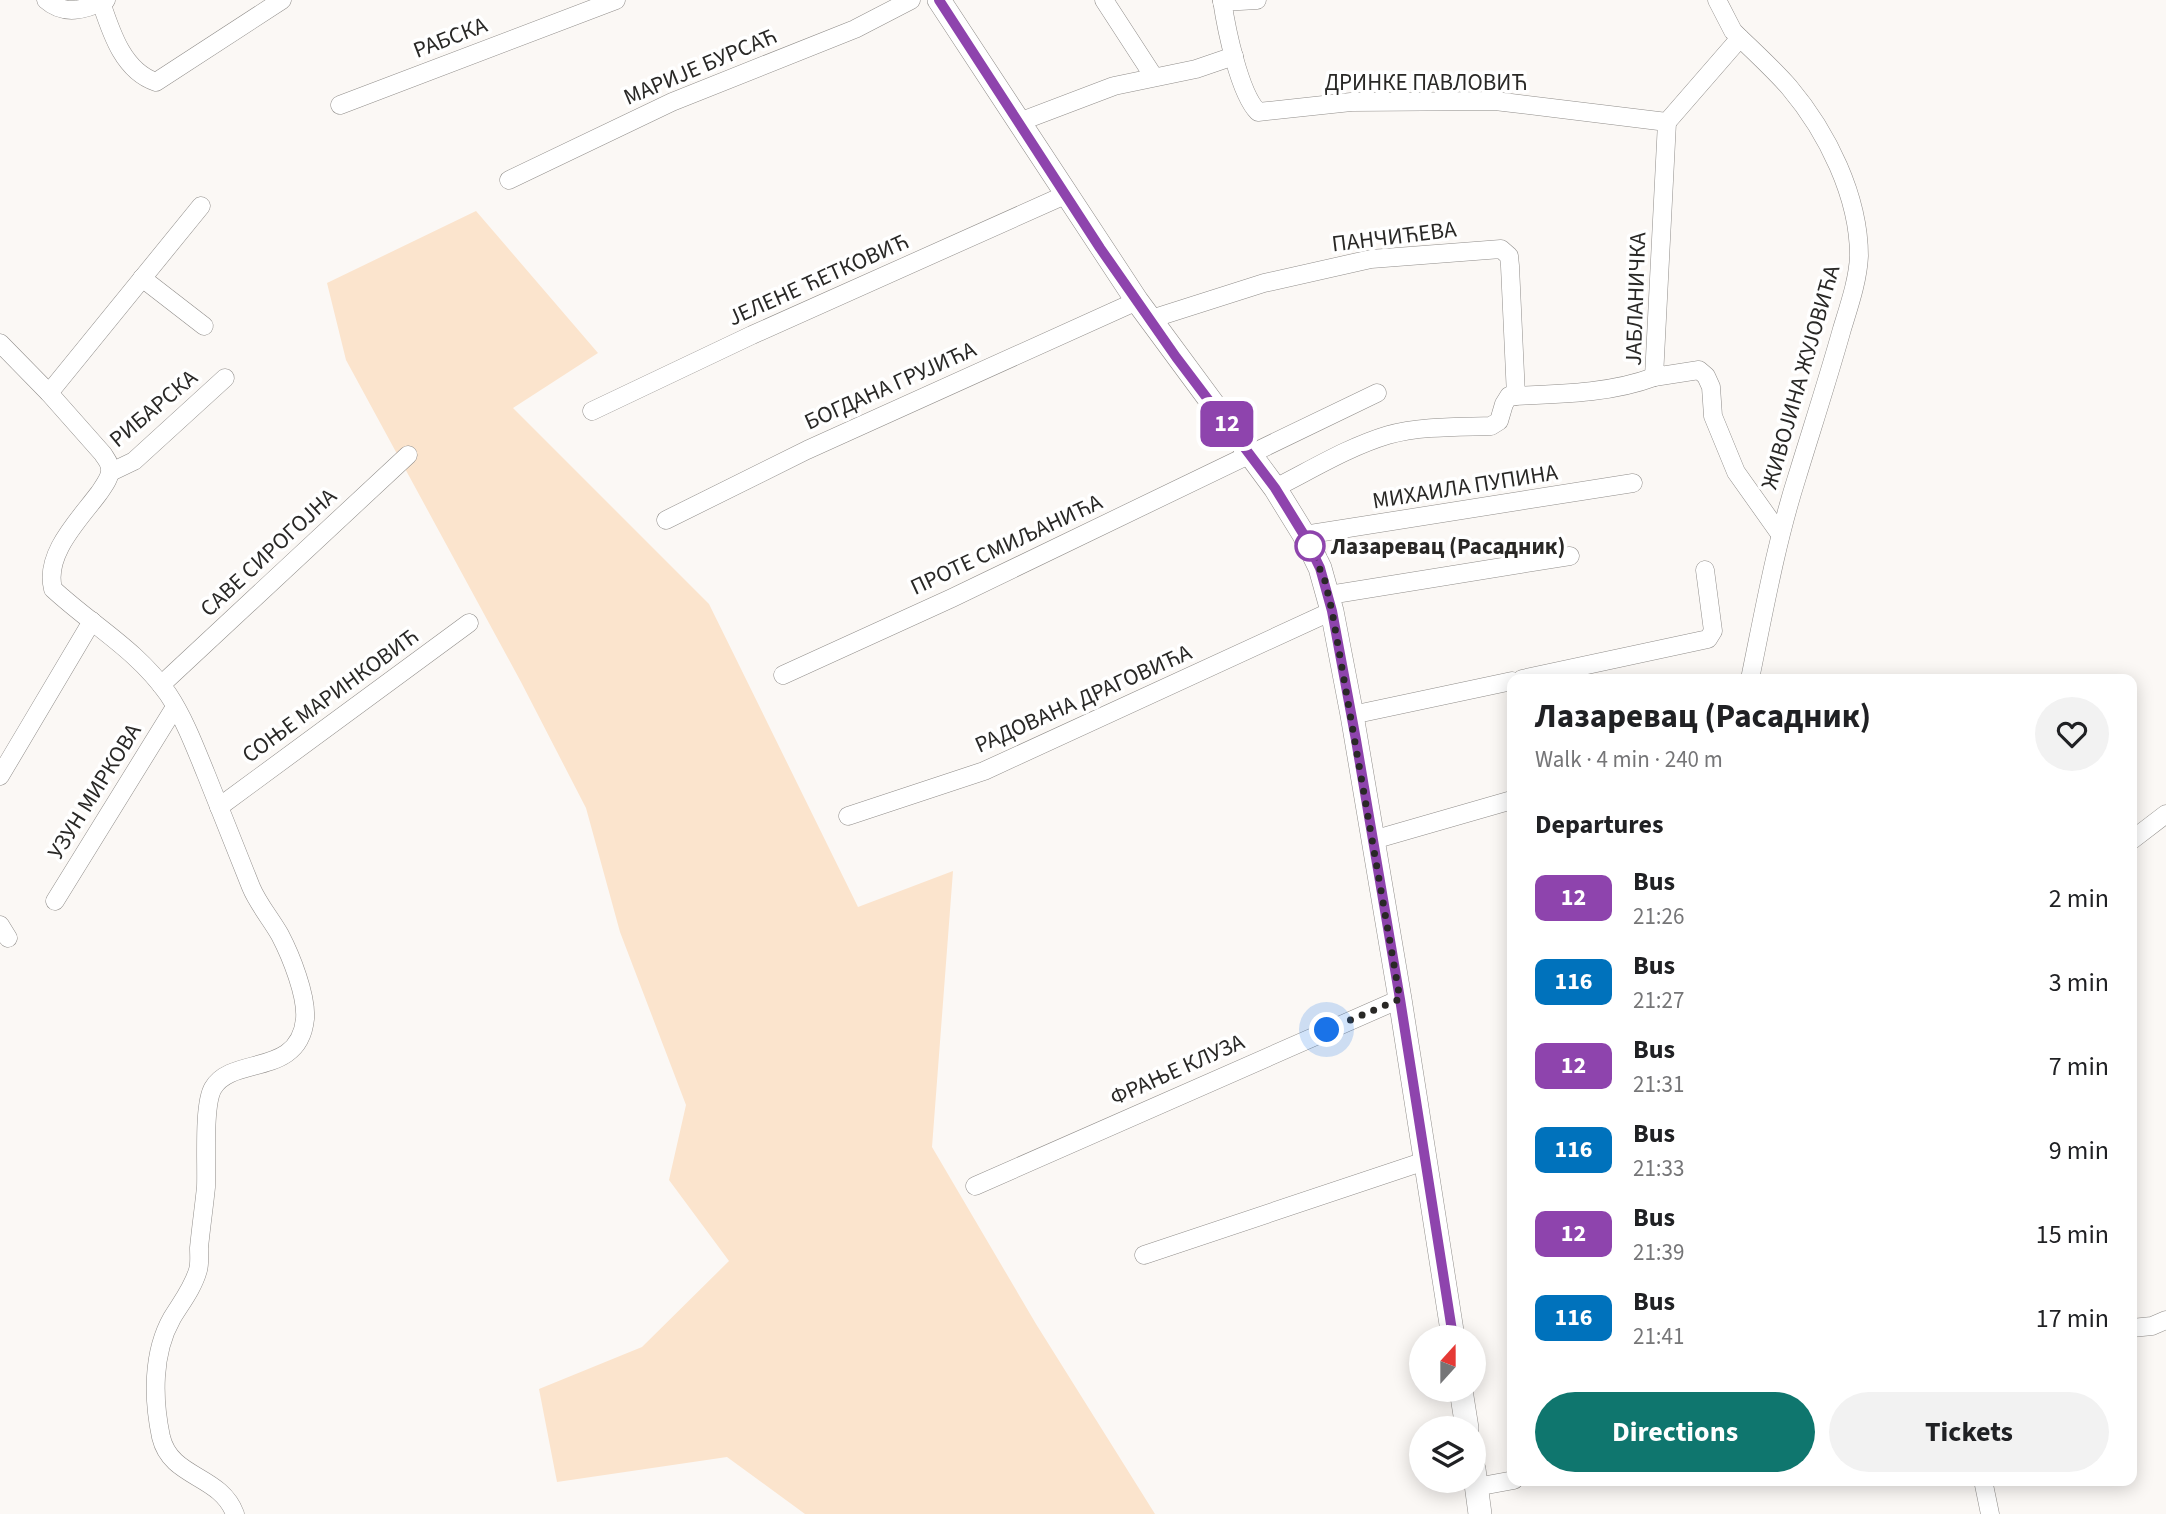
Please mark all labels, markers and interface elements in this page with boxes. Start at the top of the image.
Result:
street label: РАБСКА [408,8,492,67]
street label: МАРИЈЕ БУРСАЋ [618,19,782,114]
street label: ДРИНКЕ ПАВЛОВИЋ [1325,66,1527,99]
street label: ПАНЧИЋЕВА [1330,212,1459,261]
street label: ЈЕЛЕНЕ ЋЕТКОВИЋ [722,225,914,334]
street label: ЈАБЛАНИЧКА [1617,231,1654,366]
street label: ЖИВОЈИНА ЖУЈОВИЋА [1753,261,1848,493]
street label: БОГДАНА ГРУЈИЋА [799,333,982,438]
street label: РИБАРСКА [102,361,205,455]
line badge: 12 [1196,401,1258,447]
text: 12 [1214,406,1240,441]
street label: МИХАИЛА ПУПИНА [1370,455,1561,517]
street label: САВЕ СИРОГОЈНА [193,480,344,624]
street label: ПРОТЕ СМИЉАНИЋА [905,485,1108,603]
place label: Лазаревац (Расадник) [1330,530,1565,563]
marker: Лазаревац (Расадник) [1295,531,1325,561]
street label: СОЊЕ МАРИНКОВИЋ [235,620,425,771]
street label: РАДОВАНА ДРАГОВИЋА [969,636,1197,761]
text: Лазаревац (Расадник) [1535,693,1871,740]
button: heart [2035,697,2109,771]
street label: УЗУН МИРКОВА [39,717,150,866]
text: Walk · 4 min · 240 m [1535,743,1723,776]
text: Departures [1535,806,1663,843]
text: Bus [1633,863,1675,900]
text: 12 [1561,880,1586,915]
text: 2 min [2049,880,2109,917]
text: 21:26 [1633,900,1684,933]
text: Bus [1633,947,1675,984]
text: 116 [1554,964,1593,999]
text: 3 min [2049,964,2109,1001]
text: 21:27 [1633,984,1684,1017]
your location [1309,1012,1344,1047]
street label: ФРАЊЕ КЛУЗА [1105,1025,1250,1114]
text: Bus [1633,1031,1675,1068]
text: 12 [1561,1048,1586,1083]
text: 7 min [2049,1048,2109,1085]
text: 21:31 [1633,1068,1684,1101]
text: Bus [1633,1115,1675,1152]
text: 116 [1554,1132,1593,1167]
text: 9 min [2049,1132,2109,1169]
text: 21:33 [1633,1152,1684,1185]
text: Bus [1633,1199,1675,1236]
text: 12 [1561,1216,1586,1251]
text: 15 min [2036,1216,2109,1253]
text: 21:39 [1633,1236,1684,1269]
text: Bus [1633,1283,1675,1320]
text: 116 [1554,1300,1593,1335]
text: 17 min [2036,1300,2109,1337]
text: 21:41 [1633,1320,1684,1353]
north arrow [1409,1325,1486,1402]
map controls [1409,1325,1486,1493]
button: Directions [1535,1392,1815,1472]
button: Tickets [1829,1392,2109,1472]
button: layers [1409,1416,1486,1493]

